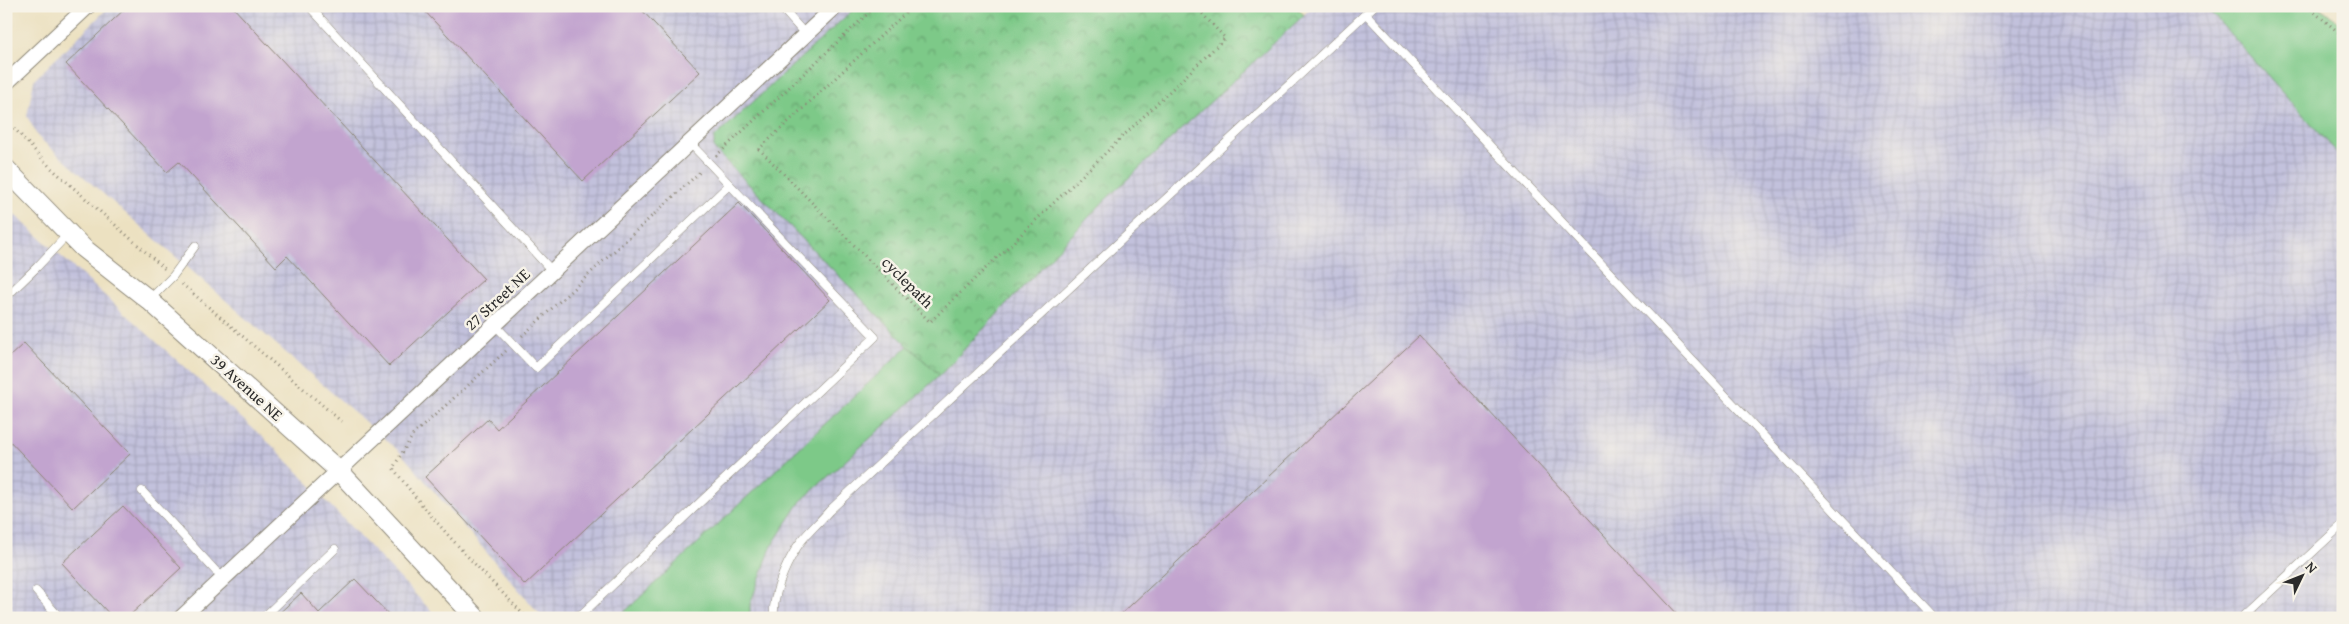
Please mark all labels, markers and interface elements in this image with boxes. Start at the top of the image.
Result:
street label: cyclepath [877,251,939,313]
street label: 27 Street NE [459,262,535,336]
street label: 39 Avenue NE [205,348,289,426]
north arrow [2276,552,2326,602]
text: N [2301,557,2322,578]

